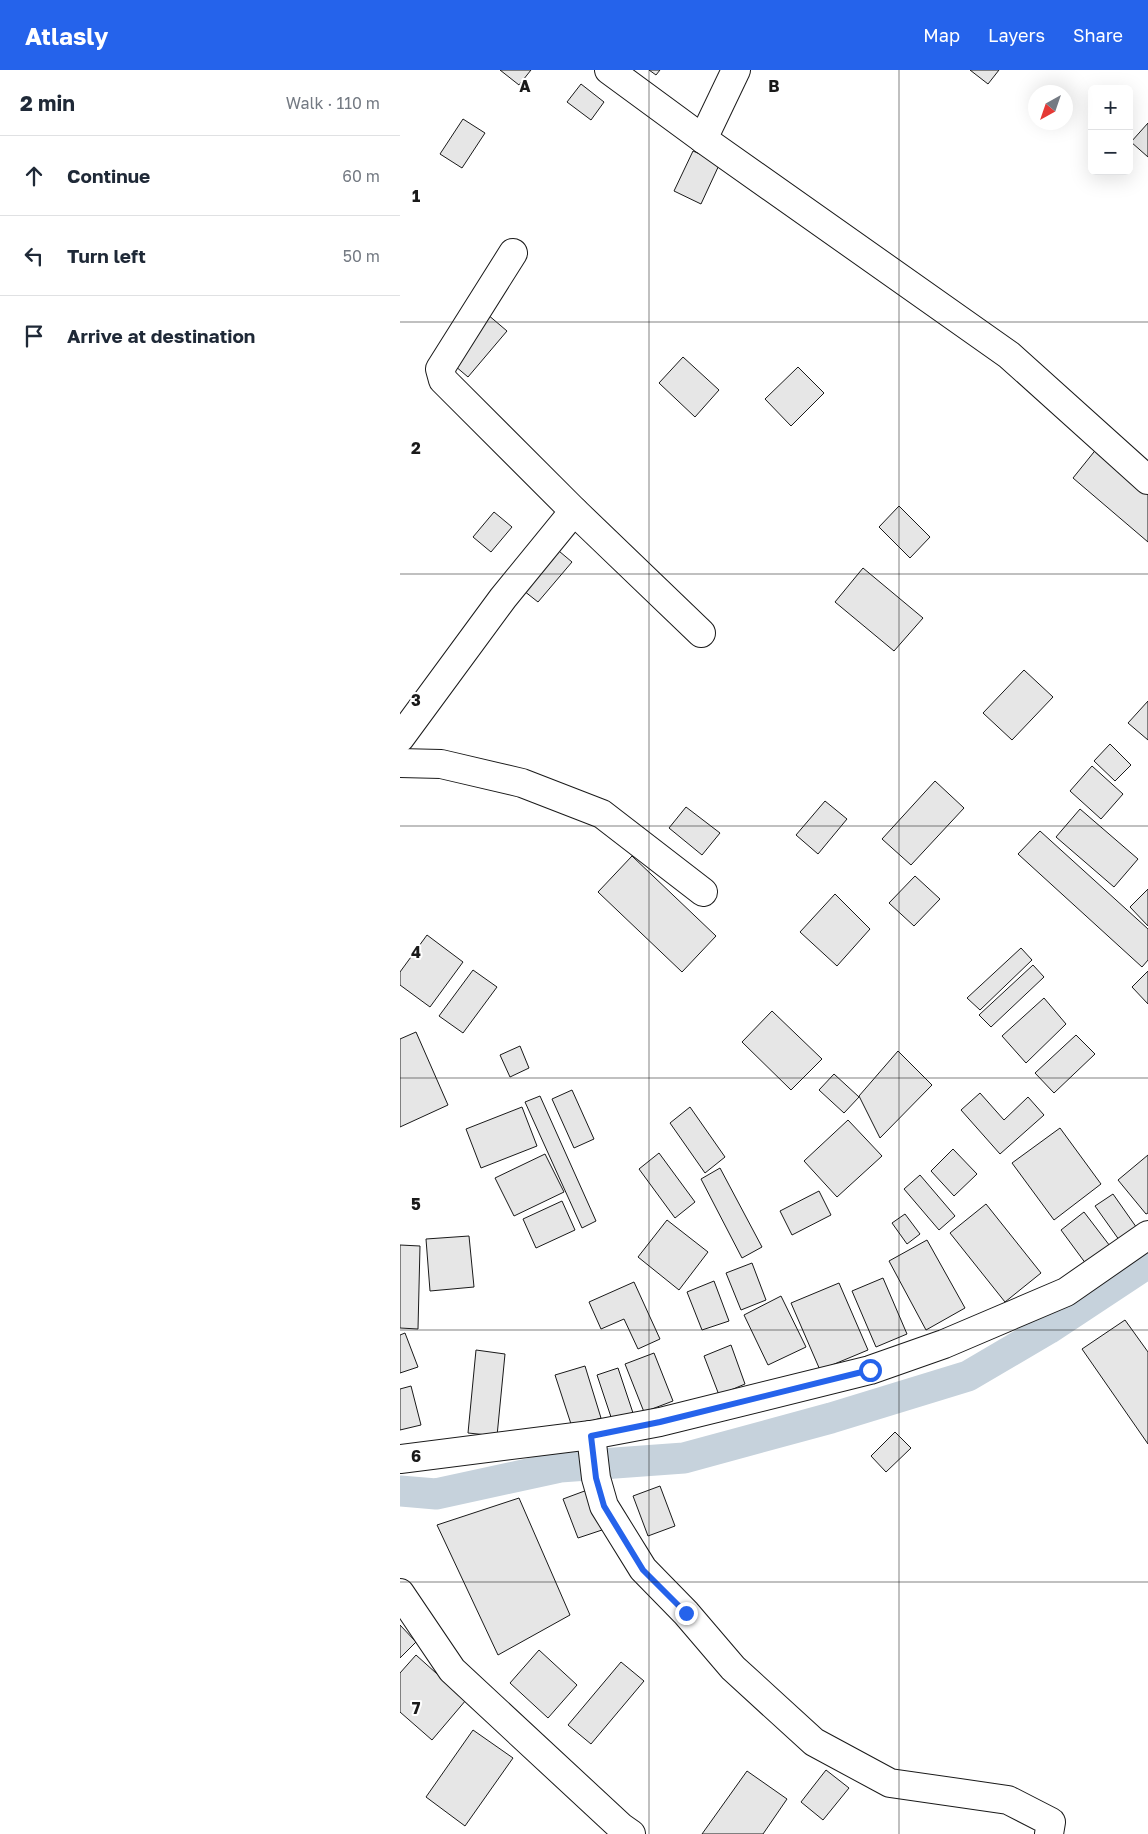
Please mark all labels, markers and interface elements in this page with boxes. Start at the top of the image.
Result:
text: Atlasly [25,21,108,50]
text: Map [923,24,960,46]
text: Layers [988,24,1045,46]
text: Share [1073,24,1123,46]
text: A [519,76,531,96]
text: B [768,76,780,96]
north arrow [1028,85,1073,130]
map controls [1088,85,1133,175]
button: + [1088,85,1133,130]
text: 2 min [20,90,75,116]
text: Walk · 110 m [286,93,380,113]
button: − [1088,130,1133,175]
icon: ahead [20,162,48,190]
text: Continue [67,164,150,187]
text: 60 m [342,166,380,186]
text: 1 [412,186,420,206]
icon: left [20,242,48,270]
text: Turn left [67,244,146,267]
text: 50 m [343,246,380,266]
icon: arrive [20,322,48,350]
text: Arrive at destination [67,324,255,347]
text: 2 [411,438,421,458]
text: 3 [411,690,421,710]
text: 4 [411,942,421,962]
text: 5 [411,1194,421,1214]
route start [859,1359,882,1382]
text: 6 [411,1446,421,1466]
route end [675,1602,698,1625]
text: 7 [412,1698,421,1718]

